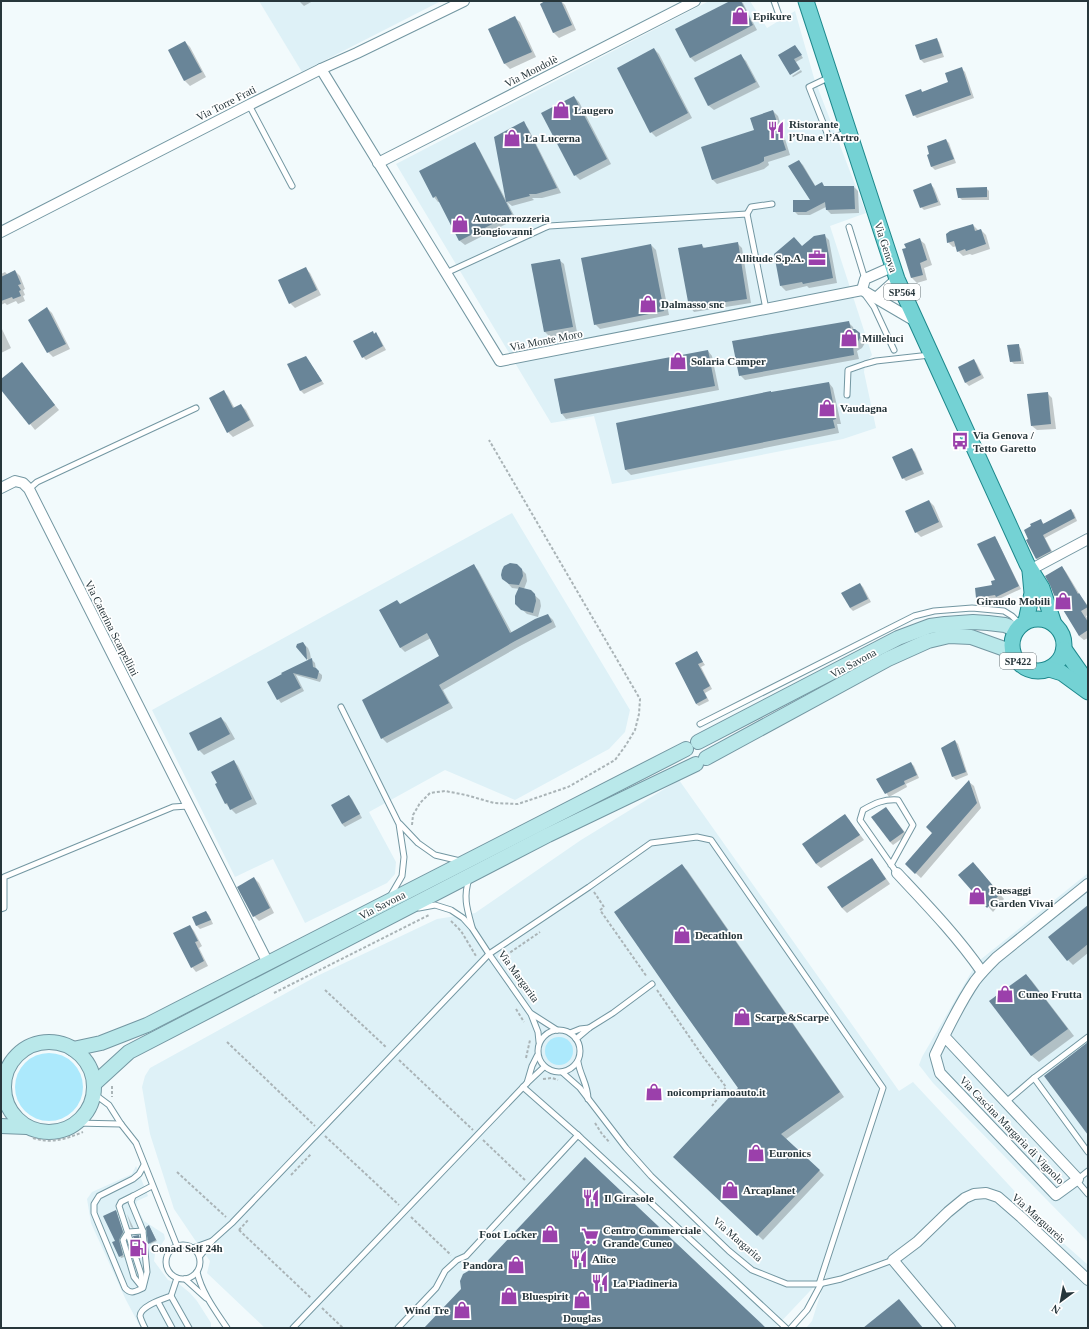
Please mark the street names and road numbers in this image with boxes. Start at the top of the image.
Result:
street label: Via Mondolè [503,53,560,89]
street label: Via Torre Frati [194,83,258,123]
street label: Via Genova [872,220,900,274]
road number: SP564 [884,284,920,300]
street label: Via Monte Moro [509,327,584,353]
street label: Via Caterina Scarpellini [83,578,141,678]
street label: Via Savona [828,646,878,680]
road number: SP422 [1000,653,1036,669]
street label: Via Savona [357,888,407,922]
street label: Via Margarita [496,948,542,1004]
street label: Via Cascina Margaria di Vignolo [957,1074,1067,1187]
street label: Via Marguareis [1010,1191,1068,1245]
street label: Via Margarita [711,1214,765,1264]

